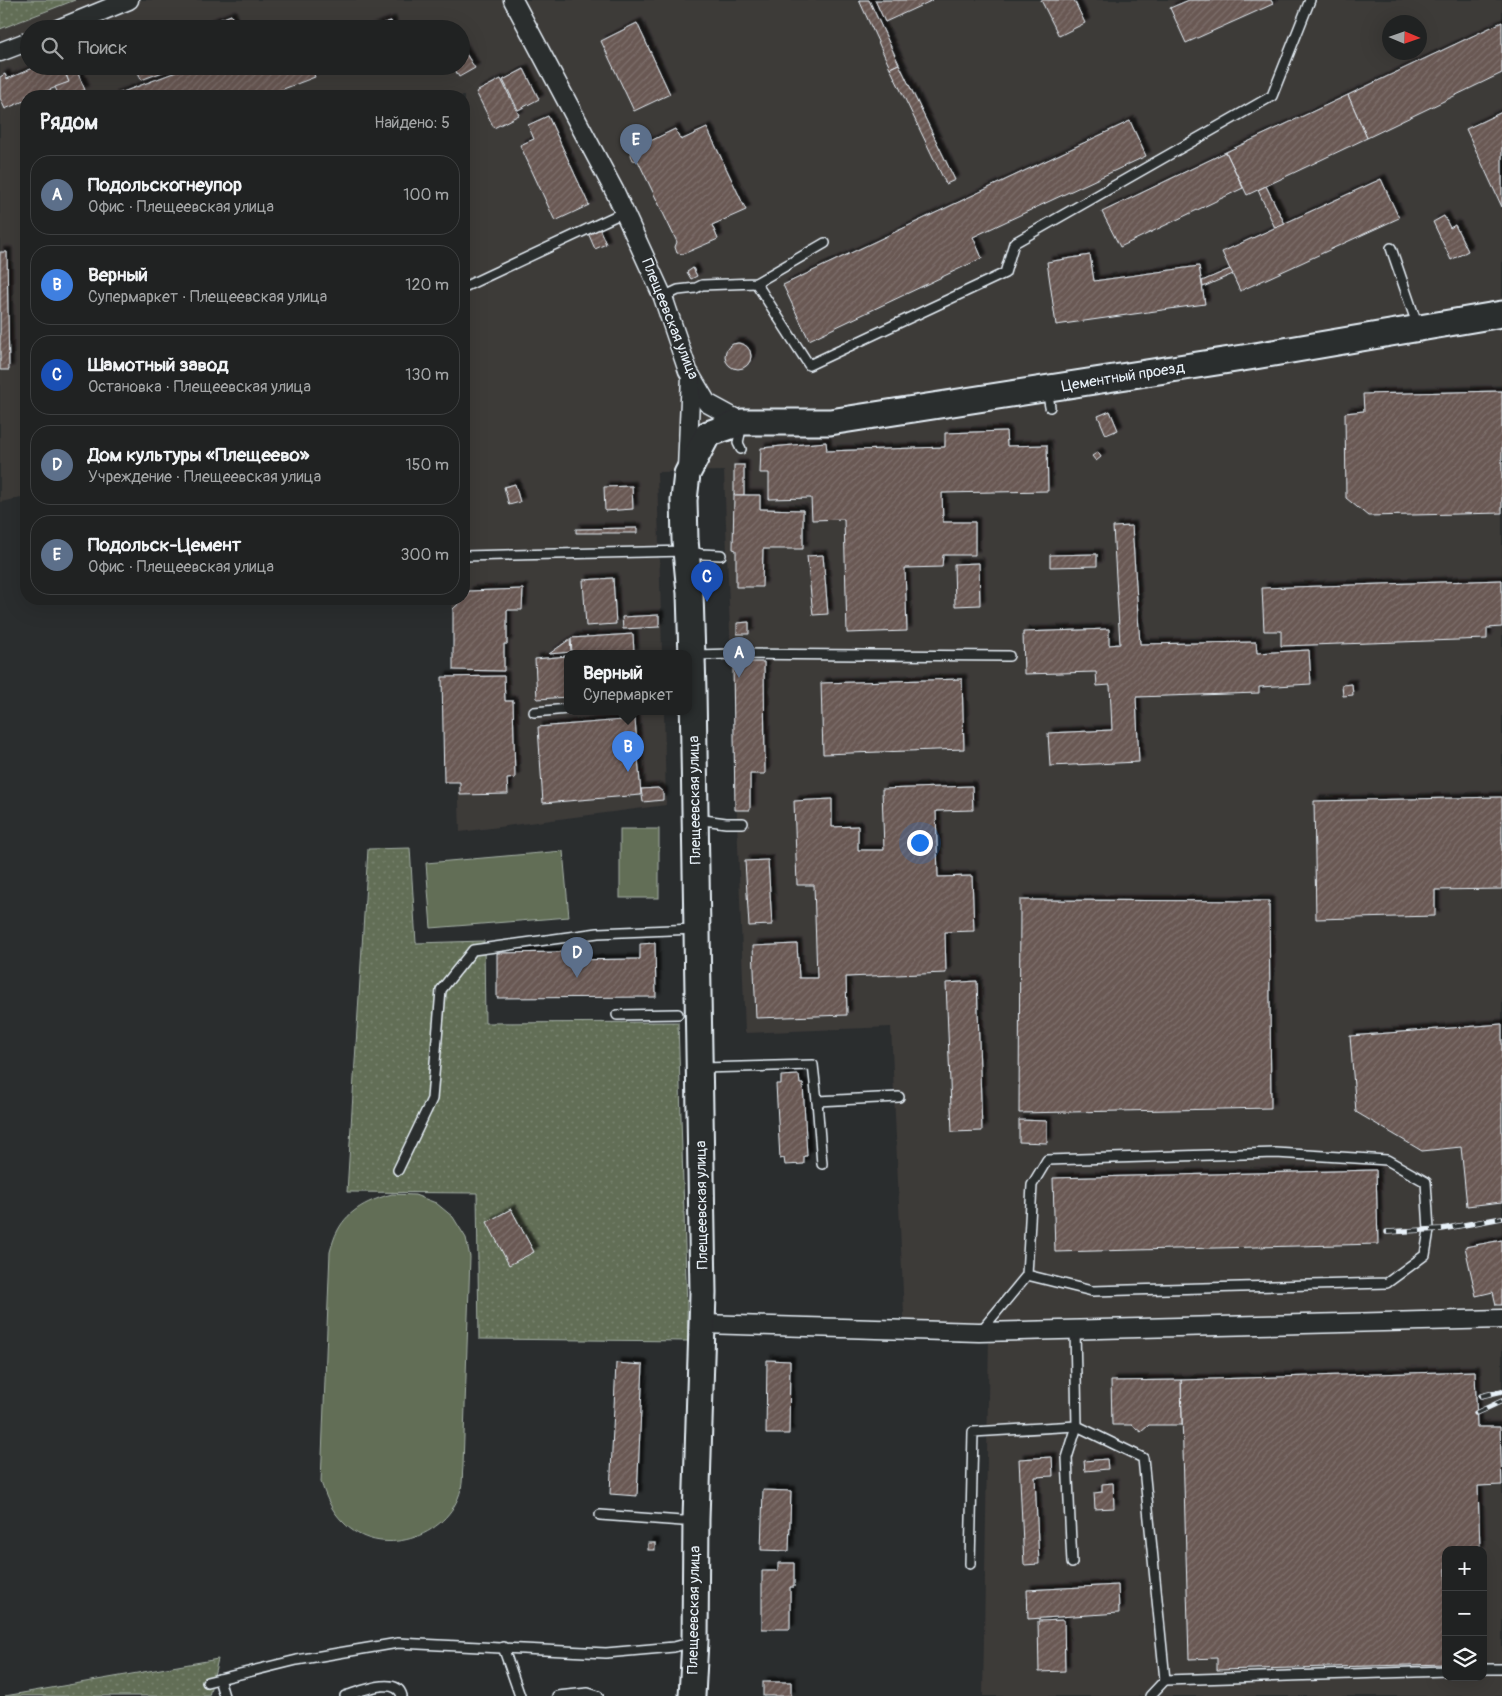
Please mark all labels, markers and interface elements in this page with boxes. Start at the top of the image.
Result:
north arrow [1382,15,1427,60]
search box [20,20,470,75]
icon: search [38,34,66,62]
text: Поиск [78,36,128,60]
text: Рядом [40,109,98,136]
text: Найдено: 5 [374,113,450,133]
pin: E [620,124,652,165]
text: Подольскогнеупор [88,173,242,197]
text: A [52,185,62,205]
text: 100 m [403,185,449,205]
text: Офис · Плещеевская улица [88,197,274,217]
street label: Плещеевская улица [637,256,703,382]
text: Верный [88,263,148,287]
text: B [52,275,62,295]
text: 120 m [405,275,449,295]
text: Супермаркет · Плещеевская улица [88,287,327,307]
text: Шамотный завод [88,353,229,377]
street label: Цементный проезд [1060,358,1186,396]
text: C [52,365,62,385]
text: 130 m [405,365,449,385]
text: Остановка · Плещеевская улица [88,377,311,397]
text: Дом культуры «Плещеево» [88,443,309,467]
text: D [52,455,62,475]
text: 150 m [405,455,449,475]
text: Учреждение · Плещеевская улица [88,467,321,487]
text: Подольск-Цемент [88,533,241,557]
text: E [53,545,61,565]
text: 300 m [401,545,449,565]
text: Офис · Плещеевская улица [88,557,274,577]
pin: C [691,561,723,602]
pin: A [723,637,755,678]
popup [564,650,692,715]
text: Верный [583,661,643,685]
text: Супермаркет [583,685,673,705]
pin: B [612,731,644,772]
street label: Плещеевская улица [684,736,706,864]
your location [907,830,933,856]
pin: D [561,937,593,978]
street label: Плещеевская улица [691,1141,713,1269]
street label: Плещеевская улица [683,1546,705,1674]
map controls [1442,1546,1487,1681]
button: + [1442,1546,1487,1591]
button: − [1442,1591,1487,1636]
button: layers [1442,1636,1487,1681]

